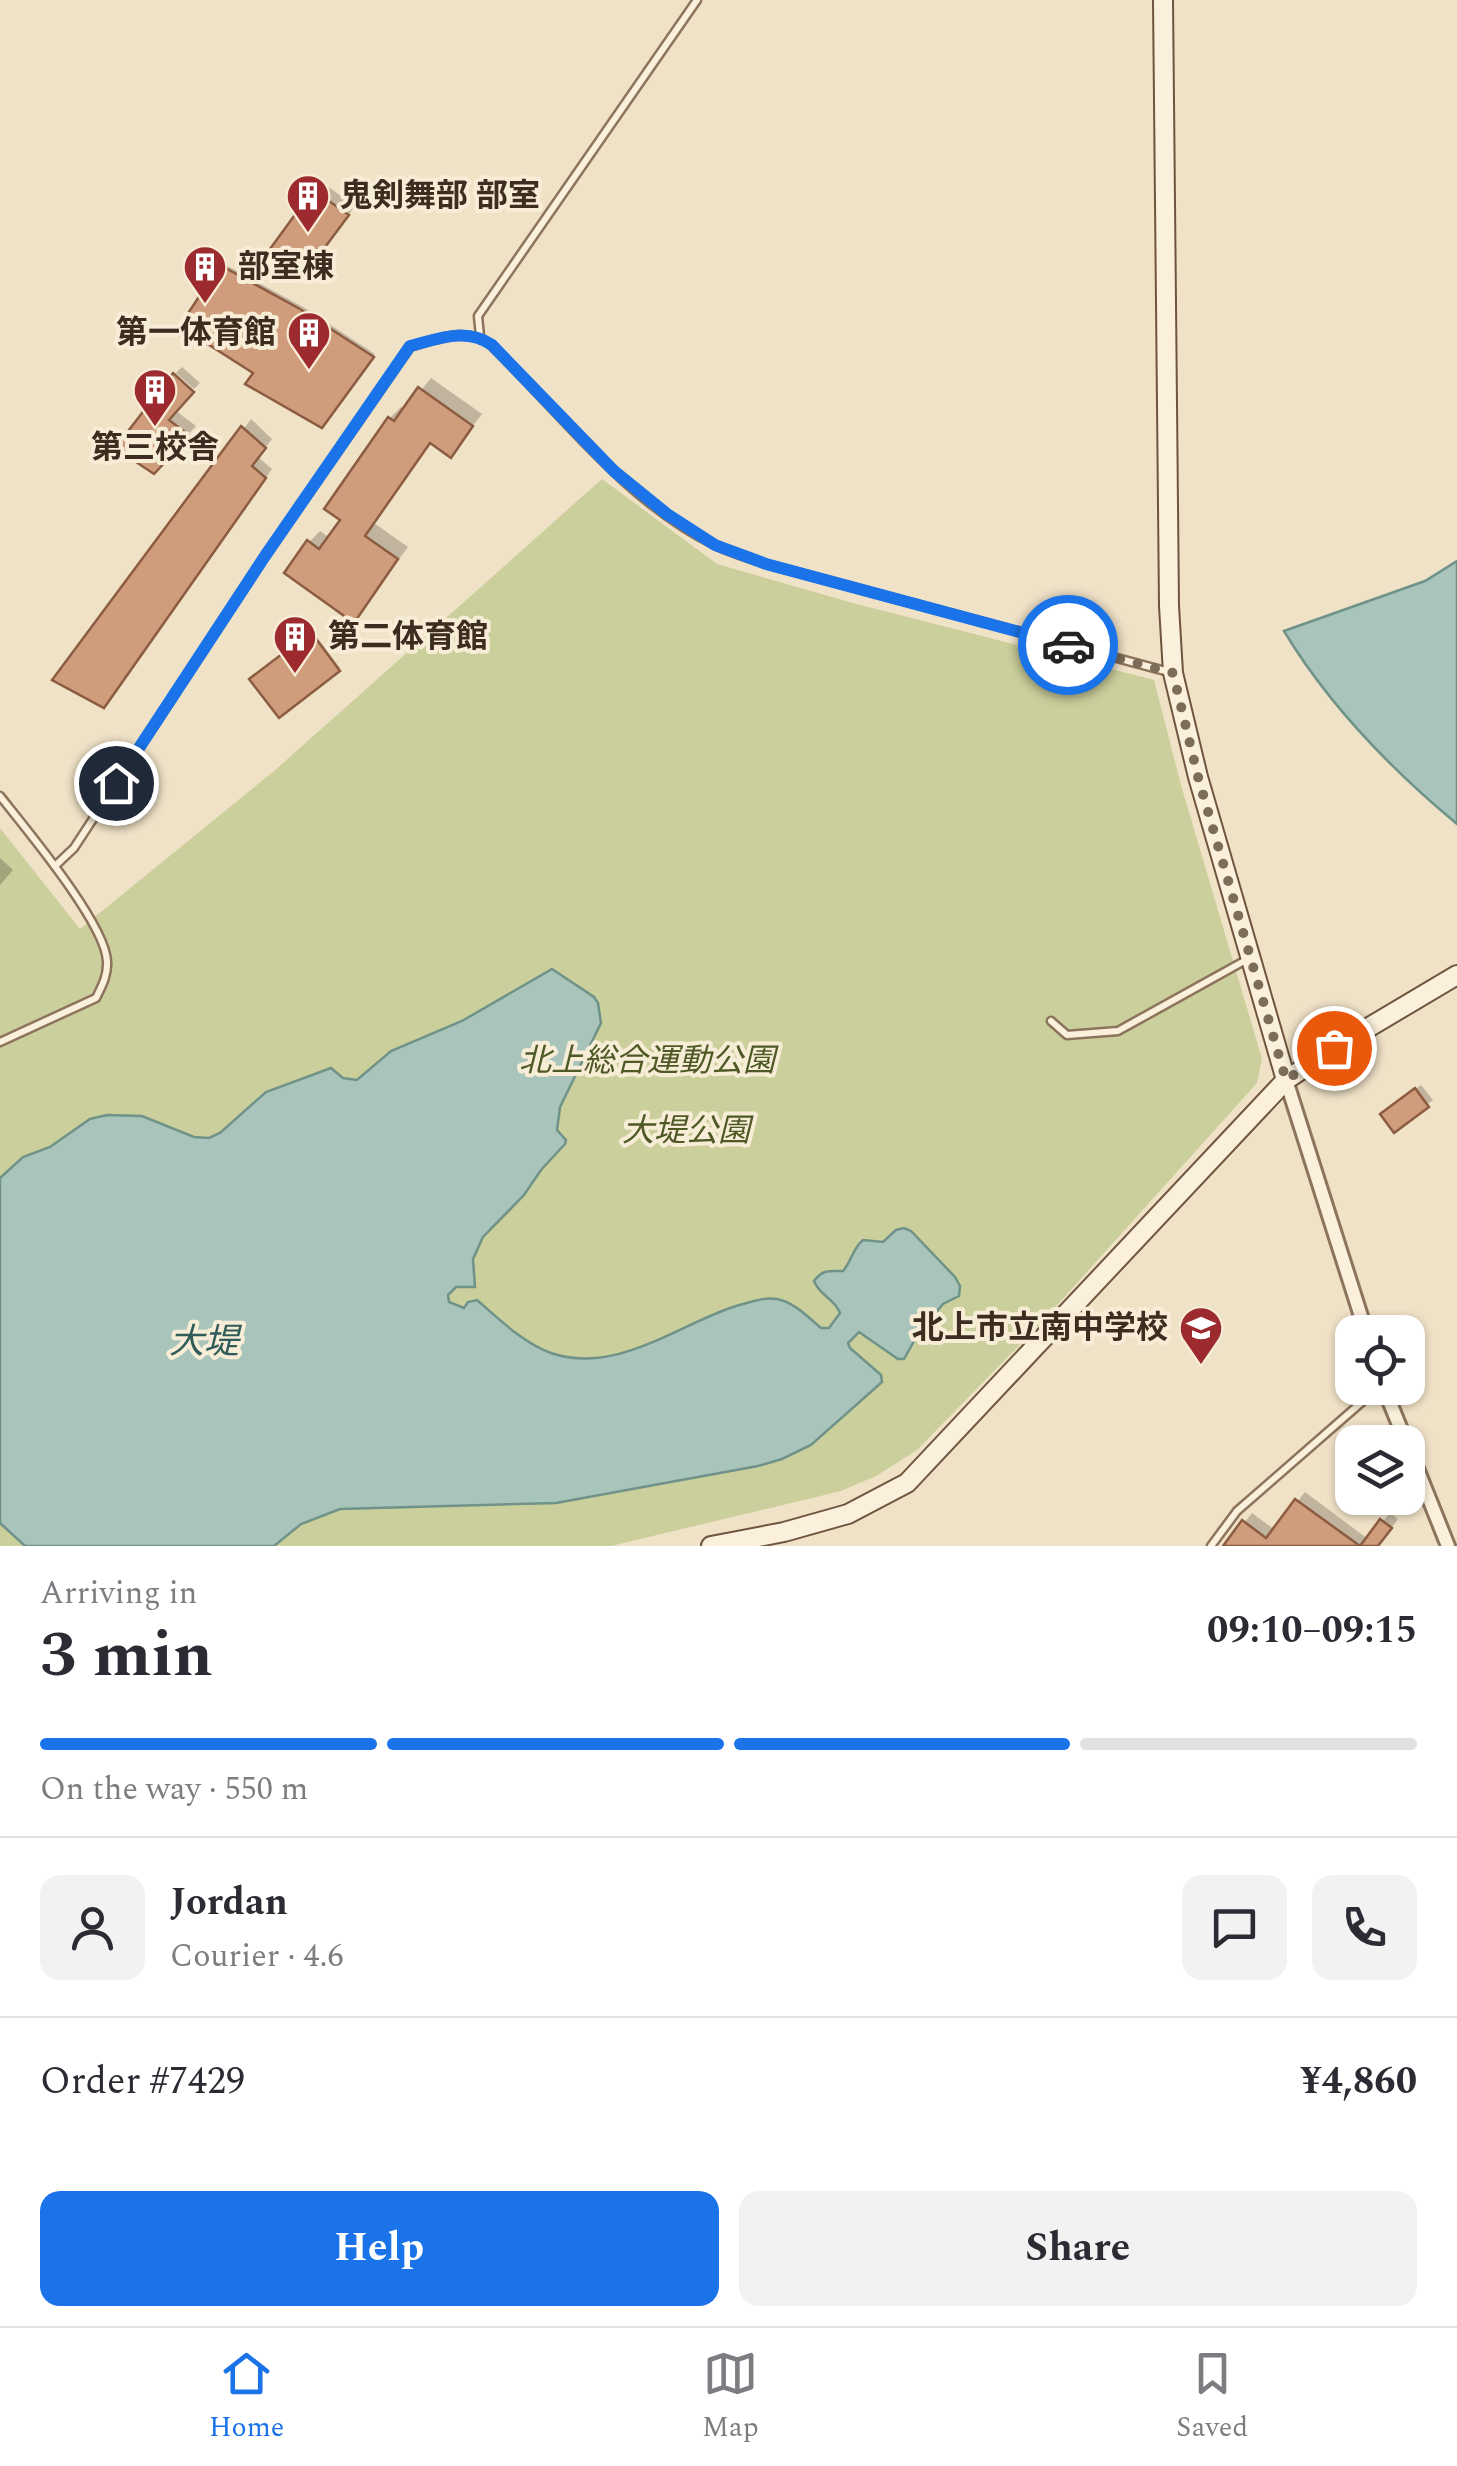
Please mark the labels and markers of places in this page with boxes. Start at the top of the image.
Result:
place label: 鬼剣舞部 部室 [340,172,540,221]
building icon: 鬼剣舞部 部室 [285,173,331,234]
place label: 部室棟 [238,243,334,292]
building icon: 部室棟 [182,244,228,305]
place label: 第一体育館 [116,309,276,358]
building icon: 第一体育館 [286,310,332,371]
building icon: 第三校舎 [132,367,178,428]
place label: 第三校舎 [91,424,219,473]
place label: 第二体育館 [328,613,488,662]
building icon: 第二体育館 [272,614,318,675]
pin [74,741,159,826]
pin [1292,1006,1377,1091]
place label: 北上市立南中学校 [912,1304,1168,1353]
school or university icon: 北上市立南中学校 [1178,1305,1224,1366]

